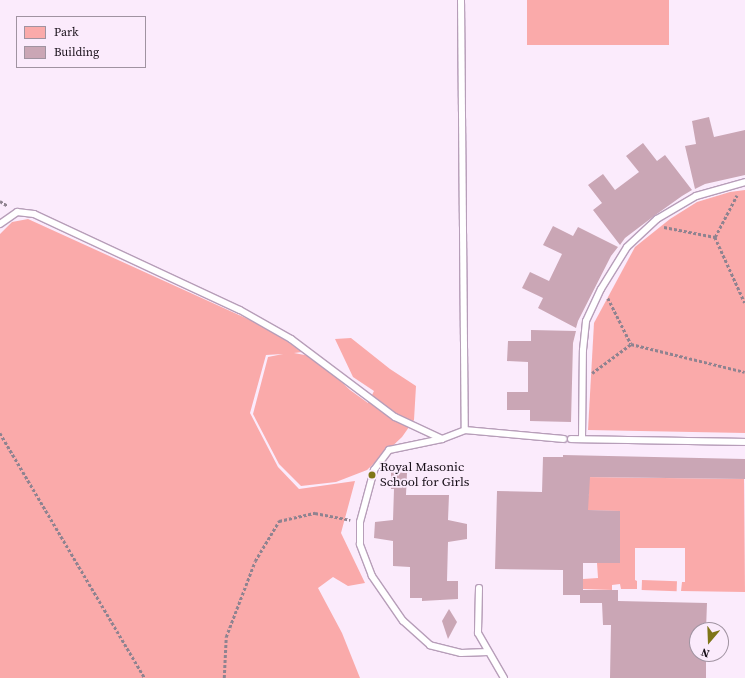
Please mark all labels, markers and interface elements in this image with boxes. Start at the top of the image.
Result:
legend [16,16,146,68]
text: Park [54,24,79,40]
text: Building [54,44,99,60]
place label: Royal Masonic School for Girls [380,460,469,491]
marker: Royal Masonic School for Girls [367,470,377,480]
north arrow [689,622,729,662]
text: N [699,644,711,661]

